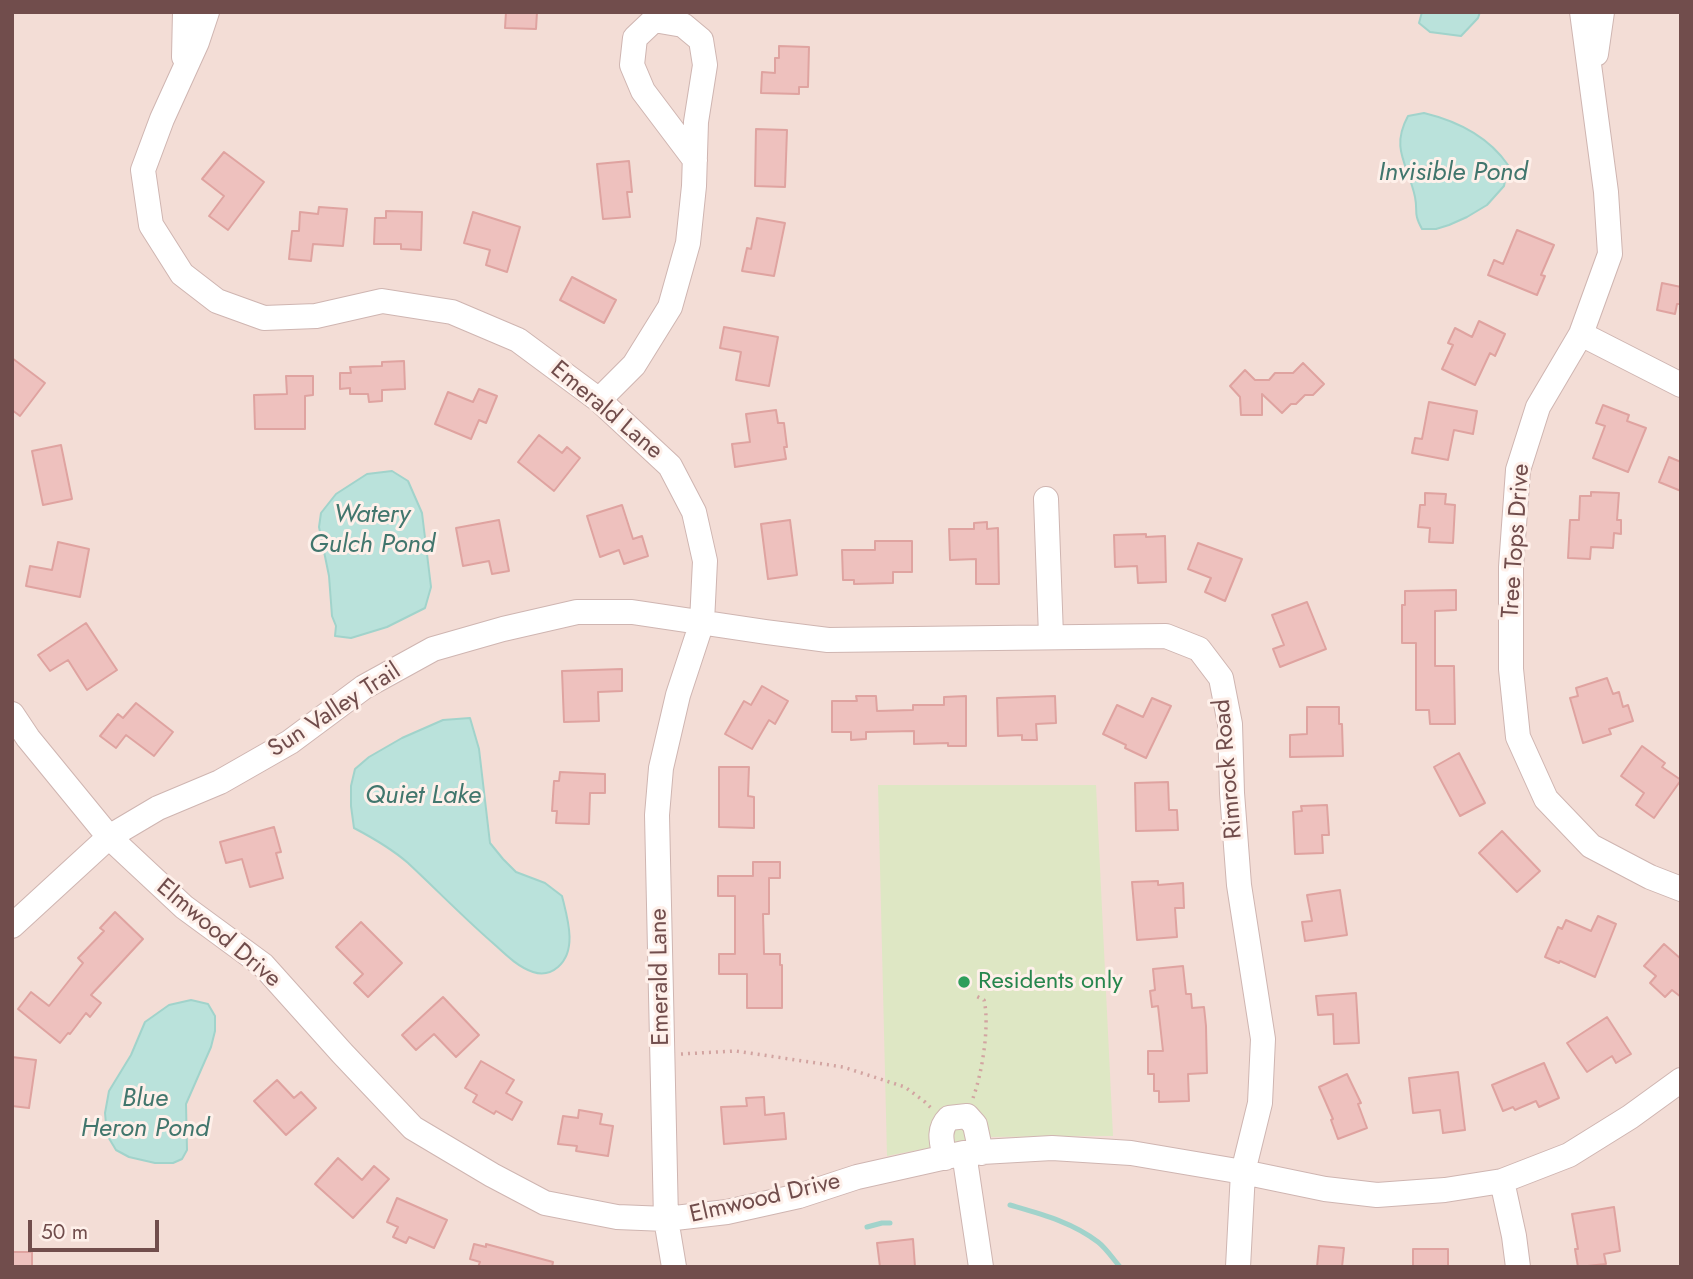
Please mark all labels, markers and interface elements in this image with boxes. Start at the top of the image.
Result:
water label: Invisible Pond [1378,158,1528,190]
street label: Emerald Lane [544,356,668,466]
street label: Tree Tops Drive [1497,463,1537,619]
water label: Watery Gulch Pond [309,500,435,562]
street label: Sun Valley Trail [263,658,407,764]
street label: Rimrock Road [1209,698,1249,840]
water label: Quiet Lake [365,781,481,813]
street label: Elmwood Drive [150,874,286,994]
street label: Emerald Lane [645,908,677,1046]
place label: Residents only [978,968,1123,996]
marker: Residents only [956,974,972,990]
water label: Blue Heron Pond [81,1084,209,1146]
street label: Elmwood Drive [687,1168,843,1230]
scale bar [32,1206,163,1250]
text: 50 m [41,1217,88,1247]

